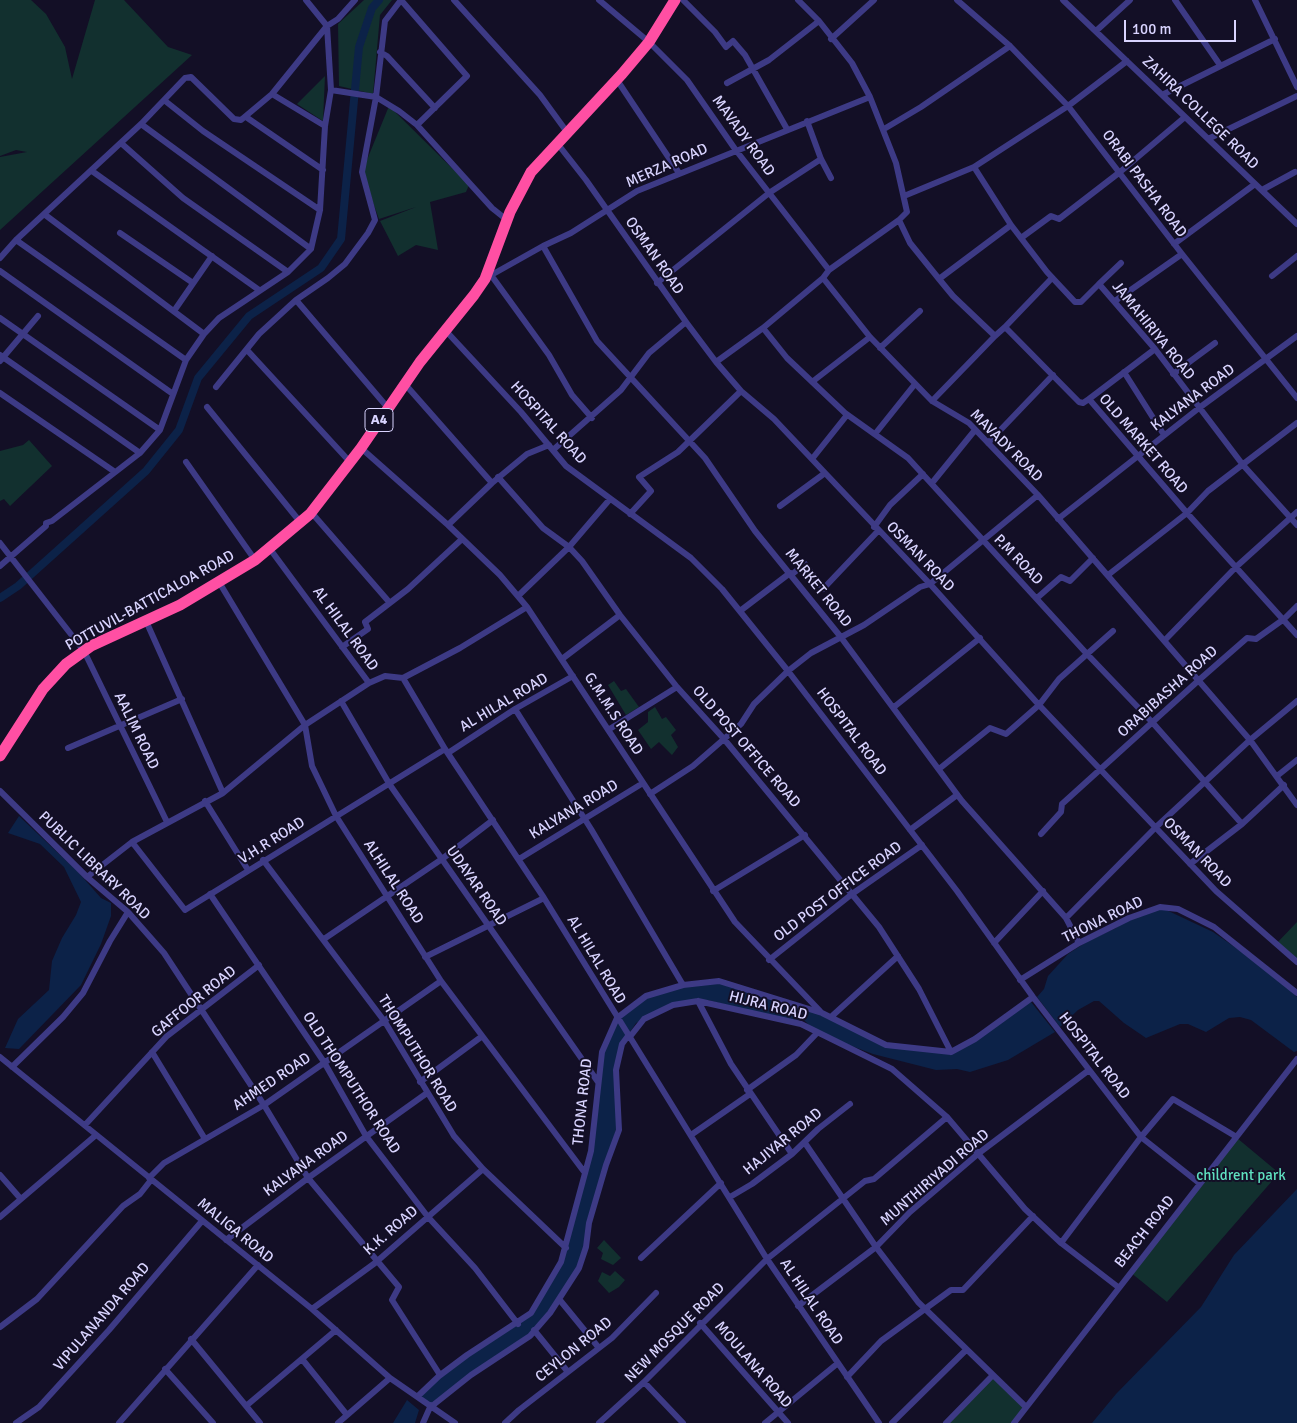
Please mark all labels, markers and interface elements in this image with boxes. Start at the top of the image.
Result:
scale bar [1127,10,1240,42]
text: 100 m [1132,20,1172,38]
street label: ZAHIRA COLLEGE ROAD [1138,53,1262,173]
street label: MAVADY ROAD [708,92,778,180]
street label: ORABI PASHA ROAD [1098,127,1190,241]
street label: MERZA ROAD [623,140,711,192]
street label: OSMAN ROAD [621,214,687,298]
street label: JAMAHIRIYA ROAD [1108,278,1198,384]
street label: KALYANA ROAD [1147,361,1239,435]
street label: HOSPITAL ROAD [506,378,590,468]
street label: OLD MARKET ROAD [1095,390,1191,498]
street label: MAVADY ROAD [966,406,1046,486]
road number: A4 [365,408,393,432]
street label: OSMAN ROAD [882,518,958,596]
street label: P.M ROAD [990,531,1046,589]
street label: MARKET ROAD [781,545,855,631]
street label: POTTUVIL-BATTICALOA ROAD [62,547,238,655]
street label: AL HILAL ROAD [308,583,382,675]
street label: ORABIBASHA ROAD [1114,642,1222,742]
street label: G.M.M.S ROAD [580,669,646,759]
street label: AL HILAL ROAD [457,670,551,736]
street label: OLD POST OFFICE ROAD [688,682,804,812]
street label: HOSPITAL ROAD [812,685,890,779]
street label: AALIM ROAD [110,690,162,772]
street label: KALYANA ROAD [526,776,622,844]
street label: PUBLIC LIBRARY ROAD [34,808,154,924]
street label: V.H.R ROAD [235,814,309,868]
street label: OSMAN ROAD [1159,814,1235,892]
street label: ALHILAL ROAD [359,837,427,927]
street label: OLD POST OFFICE ROAD [770,838,906,946]
street label: UDAYAR ROAD [442,843,510,929]
street label: THONA ROAD [1060,893,1146,947]
street label: AL HILAL ROAD [563,913,629,1007]
street label: GAFFOOR ROAD [148,962,240,1042]
street label: HIJRA ROAD [727,988,809,1024]
street label: THOMPUTHOR ROAD [374,992,460,1116]
street label: OLD THOMPUTHOR ROAD [298,1009,404,1157]
street label: HOSPITAL ROAD [1055,1009,1133,1103]
street label: AHMED ROAD [230,1049,314,1115]
street label: THONA ROAD [569,1058,597,1146]
street label: HAJIYAR ROAD [740,1105,826,1179]
street label: MUNTHIRIYADI ROAD [877,1126,993,1230]
street label: KALYANA ROAD [260,1127,352,1201]
park label: childrent park [1196,1167,1286,1185]
street label: BEACH ROAD [1111,1192,1179,1272]
street label: MALIGA ROAD [193,1195,277,1267]
street label: K.K. ROAD [360,1202,422,1260]
street label: AL HILAL ROAD [776,1256,846,1348]
street label: VIPULANANDA ROAD [50,1259,154,1375]
street label: NEW MOSQUE ROAD [621,1279,729,1387]
street label: CEYLON ROAD [532,1314,616,1386]
street label: MOULANA ROAD [710,1318,796,1412]

